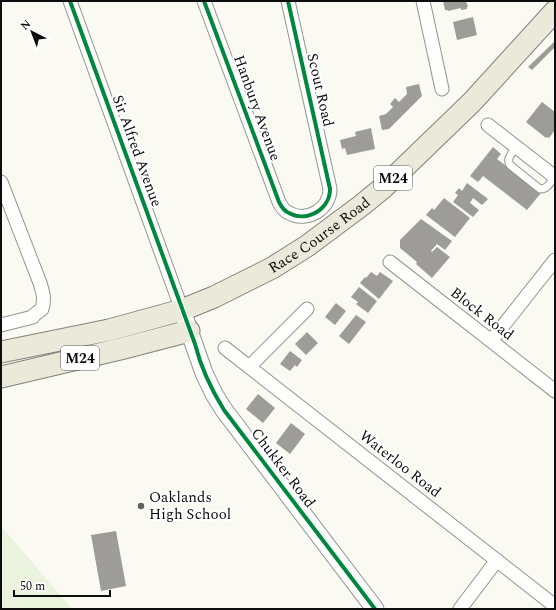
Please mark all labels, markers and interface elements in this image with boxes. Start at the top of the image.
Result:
north arrow [12,12,52,52]
text: N [17,16,35,34]
street label: Scout Road [300,51,340,129]
street label: Hanbury Avenue [227,52,287,164]
street label: Sir Alfred Avenue [106,92,168,210]
road number: M24 [374,166,412,190]
street label: Race Course Road [264,191,375,279]
street label: Block Road [445,282,519,346]
road number: M24 [61,346,99,370]
street label: Chukker Road [245,423,321,513]
street label: Waterloo Road [354,425,446,503]
place label: Oaklands High School [149,486,231,526]
marker: Oaklands High School [136,501,146,511]
scale bar [14,572,110,598]
text: 50 m [20,577,45,596]

